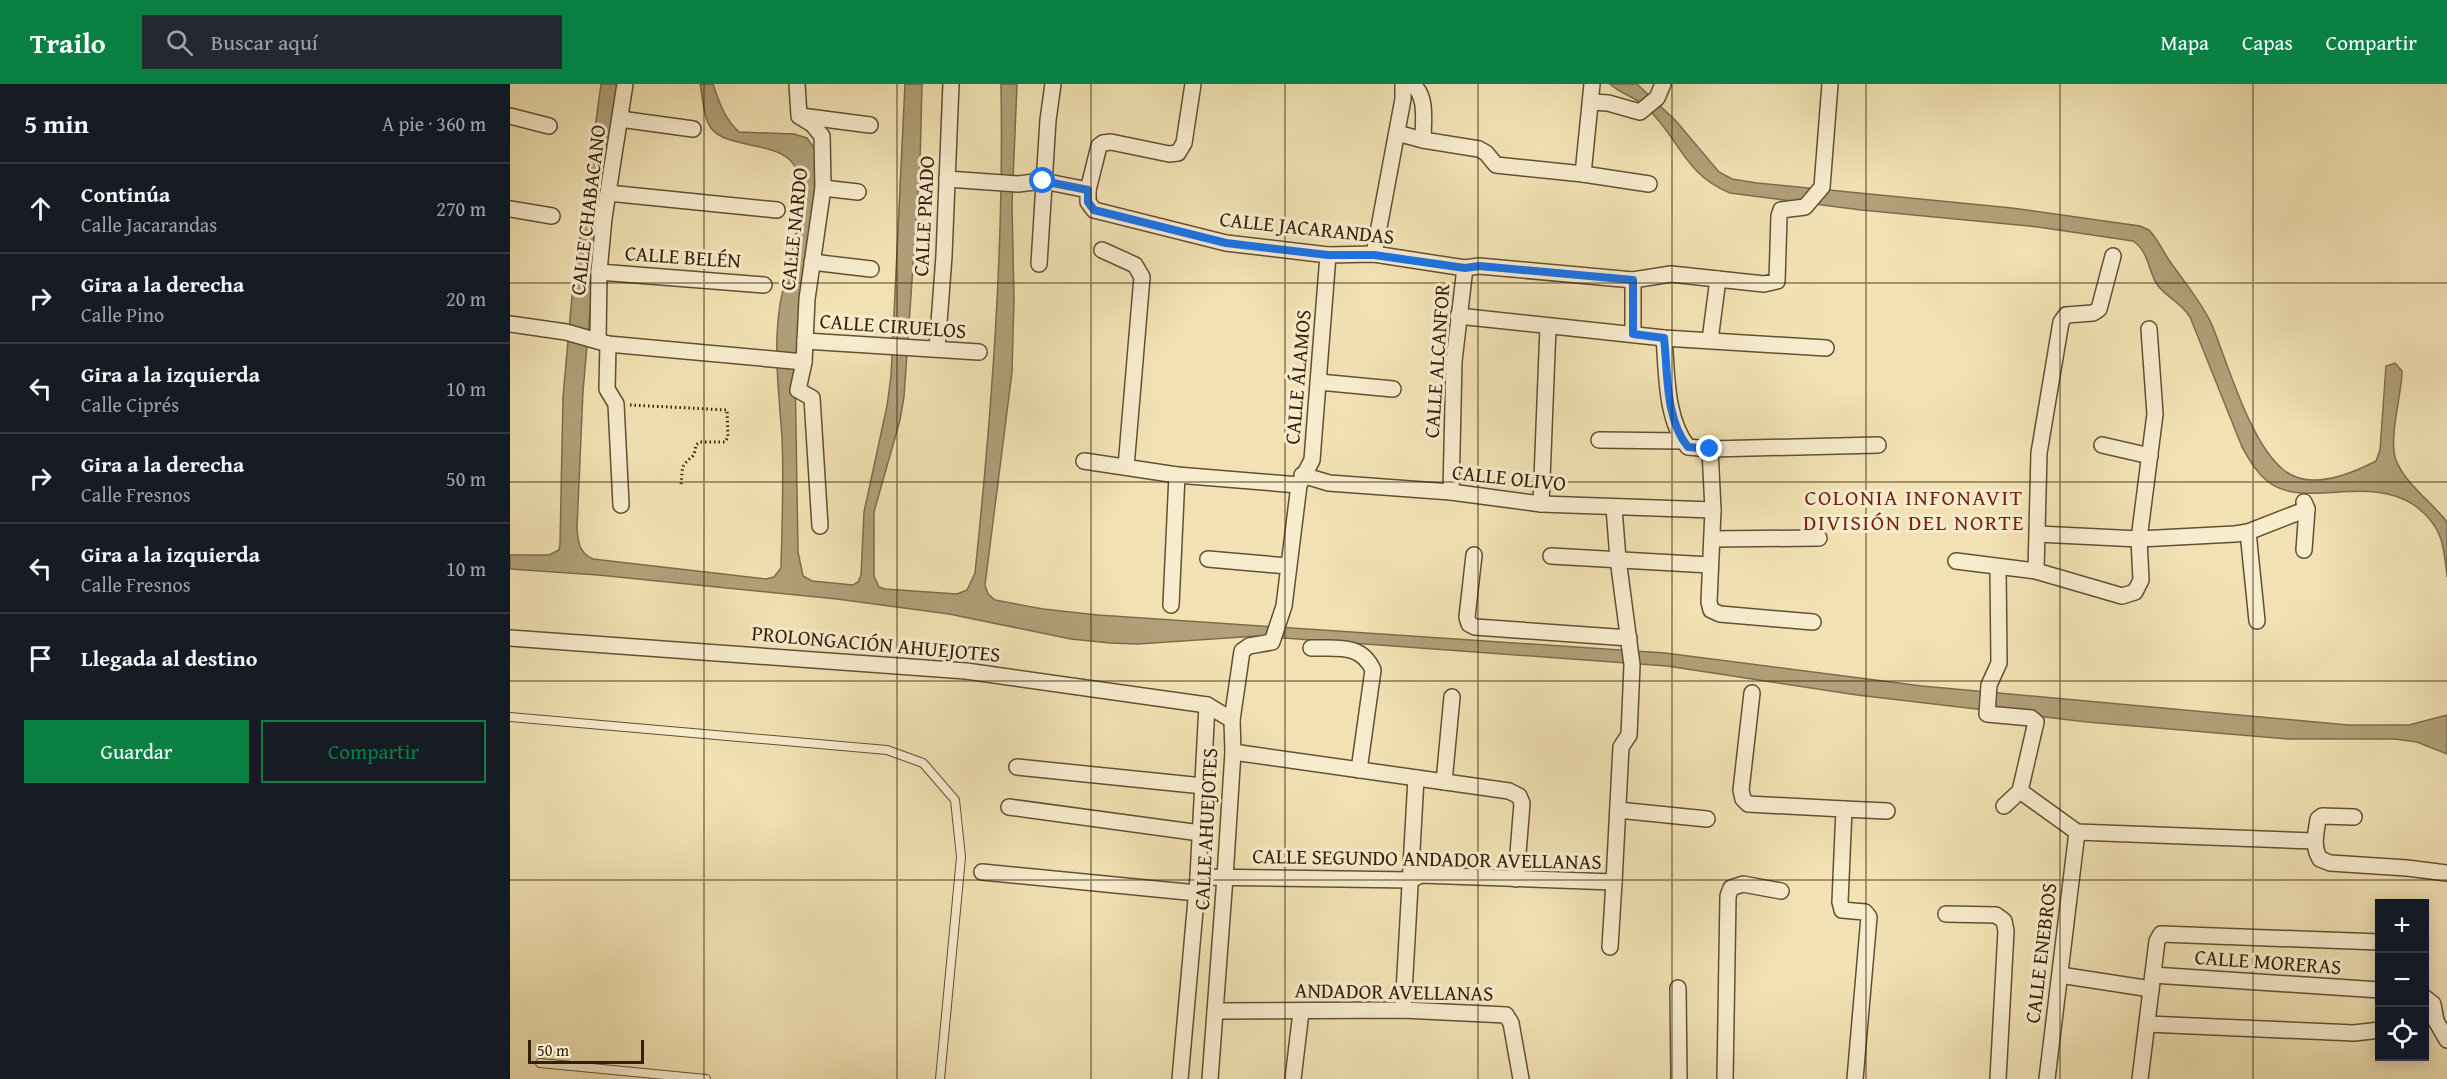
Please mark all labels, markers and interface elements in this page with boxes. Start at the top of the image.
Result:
search box [142,15,562,69]
text: Trailo [30,22,106,63]
icon: search [163,26,196,59]
text: Buscar aquí [211,26,318,58]
text: Mapa [2160,27,2209,58]
text: Capas [2242,27,2293,58]
text: Compartir [2326,27,2417,58]
text: 5 min [24,104,89,143]
text: A pie · 360 m [382,109,486,138]
street label: CALLE CHABACANO [562,123,613,297]
street label: CALLE PRADO [905,155,942,277]
street label: CALLE NARDO [772,166,815,292]
route start [1029,167,1055,193]
text: Continúa [81,178,170,210]
icon: ahead [24,192,57,225]
text: 270 m [436,194,486,223]
street label: CALLE JACARANDAS [1218,203,1396,252]
text: Calle Jacarandas [81,210,217,239]
street label: CALLE BELÉN [624,237,742,276]
text: Gira a la derecha [81,268,244,300]
icon: right [24,282,57,315]
street label: CALLE ALCANFOR [1416,282,1457,439]
text: 20 m [446,284,486,313]
text: Calle Pino [81,300,164,329]
street label: CALLE CIRUELOS [819,305,967,346]
street label: CALLE ÁLAMOS [1276,308,1319,446]
text: Gira a la izquierda [81,358,260,390]
icon: left [24,372,57,405]
text: 10 m [446,374,486,403]
text: Calle Ciprés [81,390,179,419]
route end [1696,435,1722,461]
text: Gira a la derecha [81,448,244,480]
street label: CALLE OLIVO [1451,456,1568,499]
icon: right [24,462,57,495]
text: 50 m [446,464,486,493]
text: Calle Fresnos [81,480,191,509]
district label: COLONIA INFONAVIT DIVISIÓN DEL NORTE [1803,481,2025,538]
text: Gira a la izquierda [81,538,260,570]
icon: left [24,552,57,585]
text: 10 m [446,554,486,583]
text: Calle Fresnos [81,570,191,599]
street label: PROLONGACIÓN AHUEJOTES [750,617,1002,670]
icon: arrive [24,642,57,675]
text: Llegada al destino [81,642,257,674]
button: Guardar [24,720,249,783]
button: Compartir [261,720,486,783]
street label: CALLE AHUEJOTES [1186,747,1225,911]
street label: CALLE SEGUNDO ANDADOR AVELLANAS [1252,840,1602,877]
street label: CALLE ENEBROS [2017,881,2064,1025]
map controls [2375,899,2429,1061]
button: + [2375,899,2429,953]
street label: CALLE MORERAS [2194,941,2342,982]
button: − [2375,953,2429,1007]
street label: ANDADOR AVELLANAS [1294,974,1494,1009]
button: locate [2375,1007,2429,1061]
scale bar [528,1037,644,1064]
text: 50 m [537,1038,569,1062]

